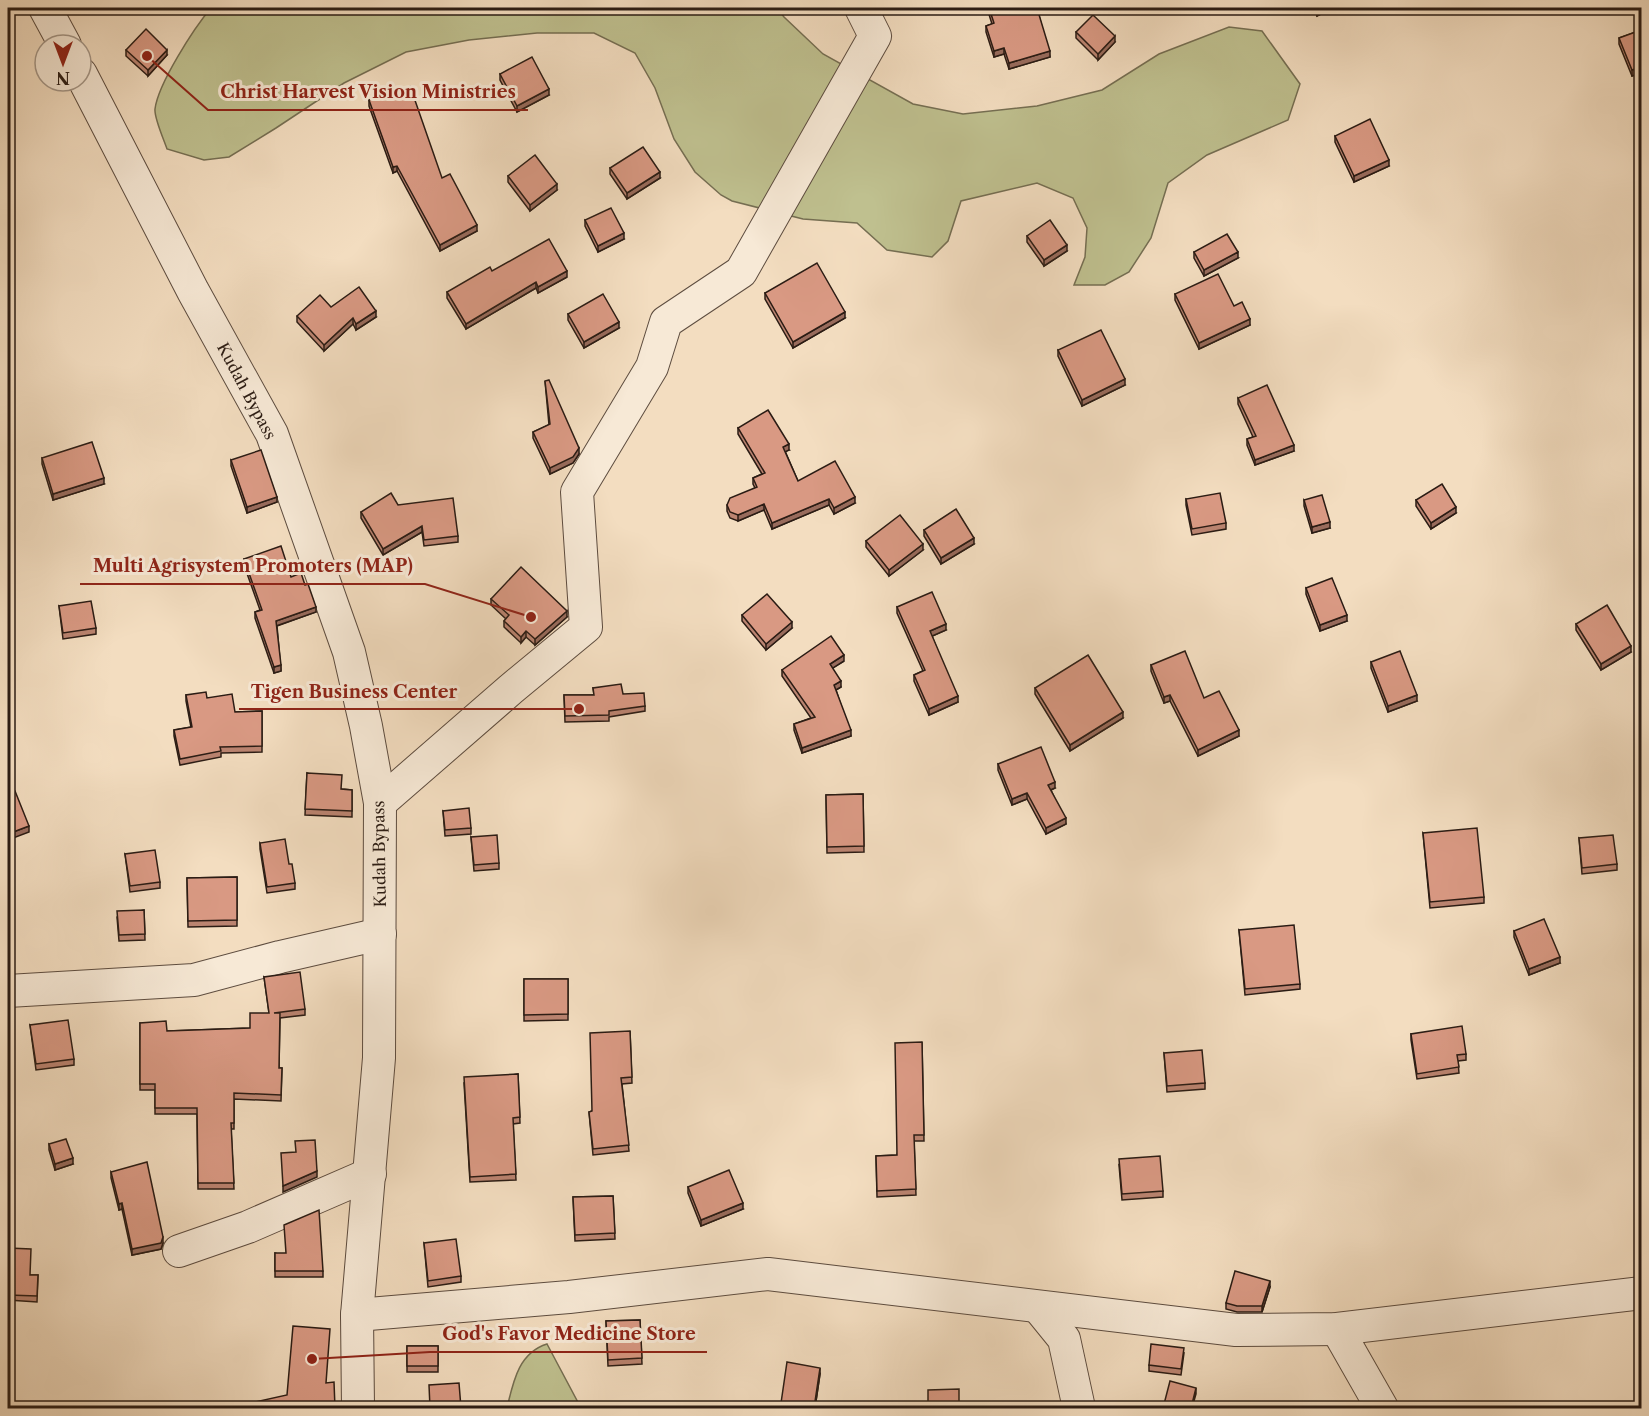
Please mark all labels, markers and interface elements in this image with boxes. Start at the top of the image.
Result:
north arrow [33,33,93,93]
text: N [56,68,70,88]
callout: Christ Harvest Vision Ministries [208,74,528,110]
text: Christ Harvest Vision Ministries [220,81,516,103]
street label: Kudah Bypass [213,339,281,443]
callout: Multi Agrisystem Promoters (MAP) [80,548,425,584]
text: Multi Agrisystem Promoters (MAP) [93,555,413,577]
callout: Tigen Business Center [239,673,469,709]
text: Tigen Business Center [251,681,457,703]
street label: Kudah Bypass [368,800,390,908]
callout: God's Favor Medicine Store [430,1316,707,1352]
text: God's Favor Medicine Store [442,1323,696,1345]

